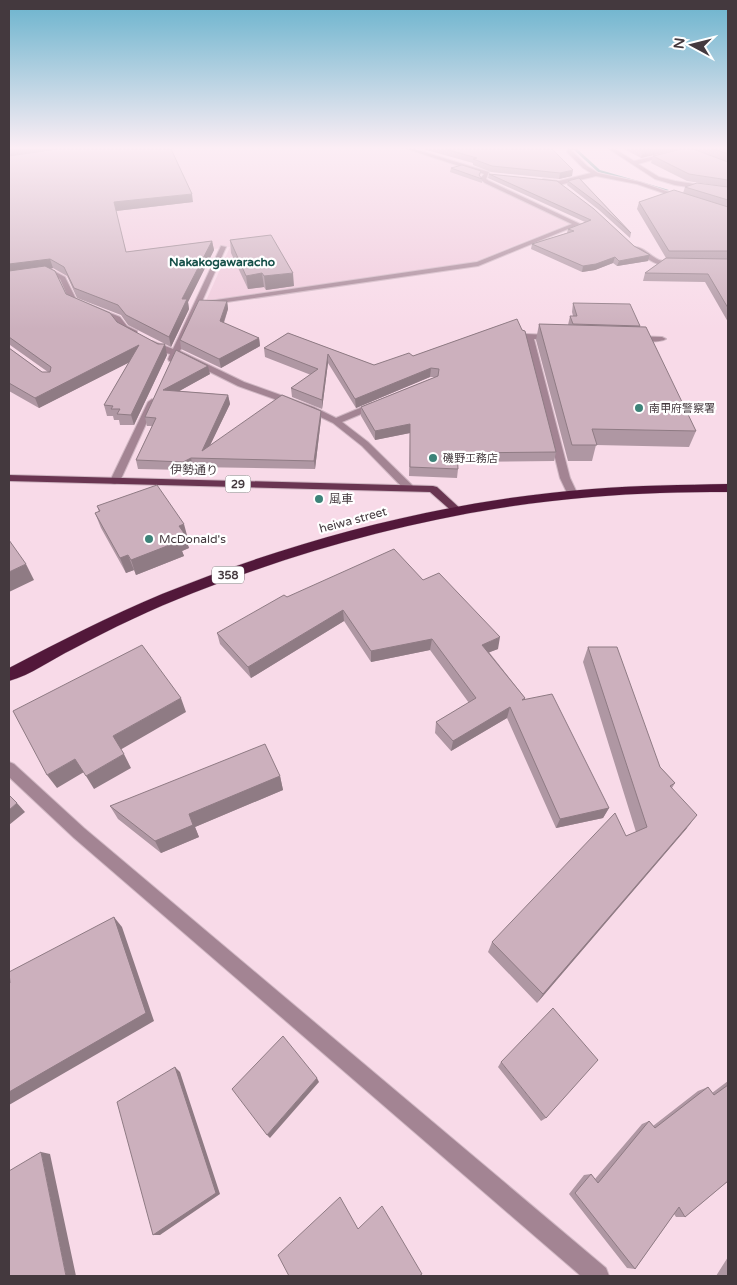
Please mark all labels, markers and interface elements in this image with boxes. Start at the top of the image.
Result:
north arrow [667,20,717,70]
text: N [670,37,689,50]
district label: Nakakogawaracho [169,255,275,270]
marker: 南甲府警察署 [633,402,645,414]
place label: 南甲府警察署 [649,402,715,415]
marker: 磯野工務店 [427,452,439,464]
place label: 磯野工務店 [443,452,498,465]
street label: 伊勢通り [170,463,218,477]
road number: 29 [226,476,250,492]
place label: 風車 [329,492,353,506]
marker: 風車 [313,493,325,505]
street label: heiwa street [318,504,389,536]
place label: McDonald's [159,532,226,546]
marker: McDonald's [143,533,155,545]
road number: 358 [212,566,244,584]

